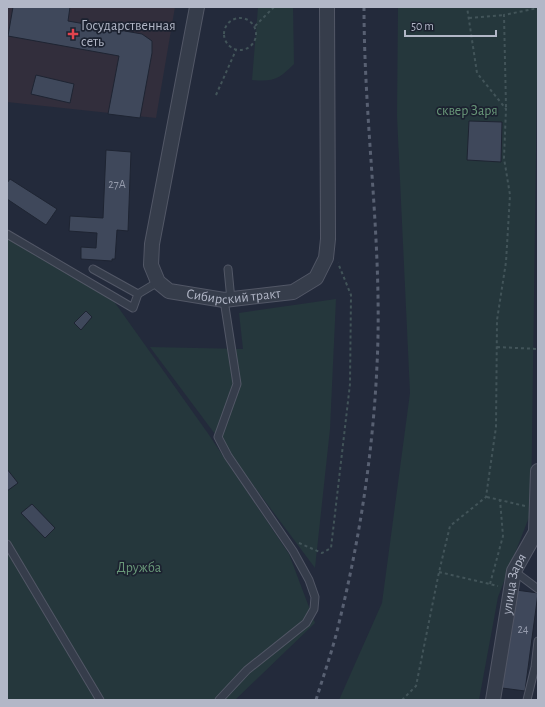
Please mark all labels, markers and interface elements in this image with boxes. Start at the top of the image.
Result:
scale bar [405,12,496,38]
place label: Государственная сеть [81,19,176,49]
text: 50 m [411,20,434,32]
marker: Государственная сеть [68,29,78,39]
park label: сквер Заря [436,104,498,118]
house number: 27А [108,178,126,190]
street label: Сибирский тракт [185,286,282,307]
street label: улица Заря [500,551,529,617]
park label: Дружба [117,561,162,575]
house number: 24 [517,623,529,635]

